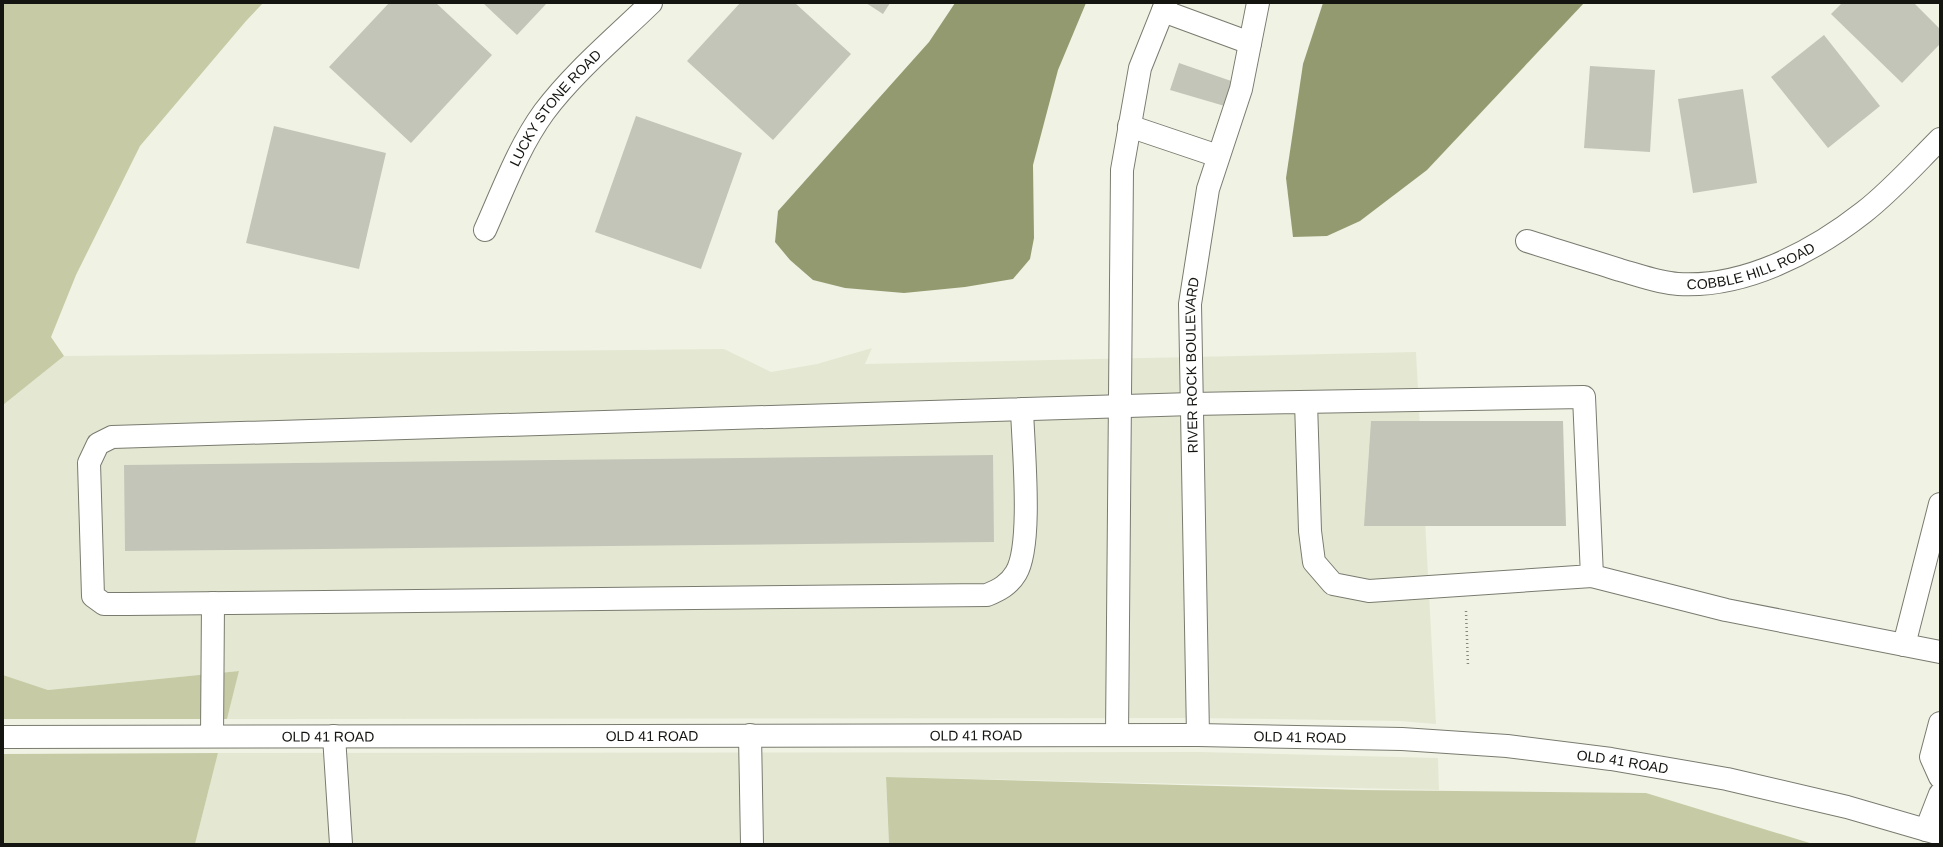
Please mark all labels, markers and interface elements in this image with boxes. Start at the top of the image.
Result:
street label: LUCKY STONE ROAD [506,46,604,169]
street label: COBBLE HILL ROAD [1687,239,1818,292]
street label: RIVER ROCK BOULEVARD [1182,276,1202,453]
street label: OLD 41 ROAD [930,727,1022,743]
street label: OLD 41 ROAD [282,728,374,745]
street label: OLD 41 ROAD [606,728,698,744]
street label: OLD 41 ROAD [1253,728,1346,746]
street label: OLD 41 ROAD [1576,747,1670,777]

